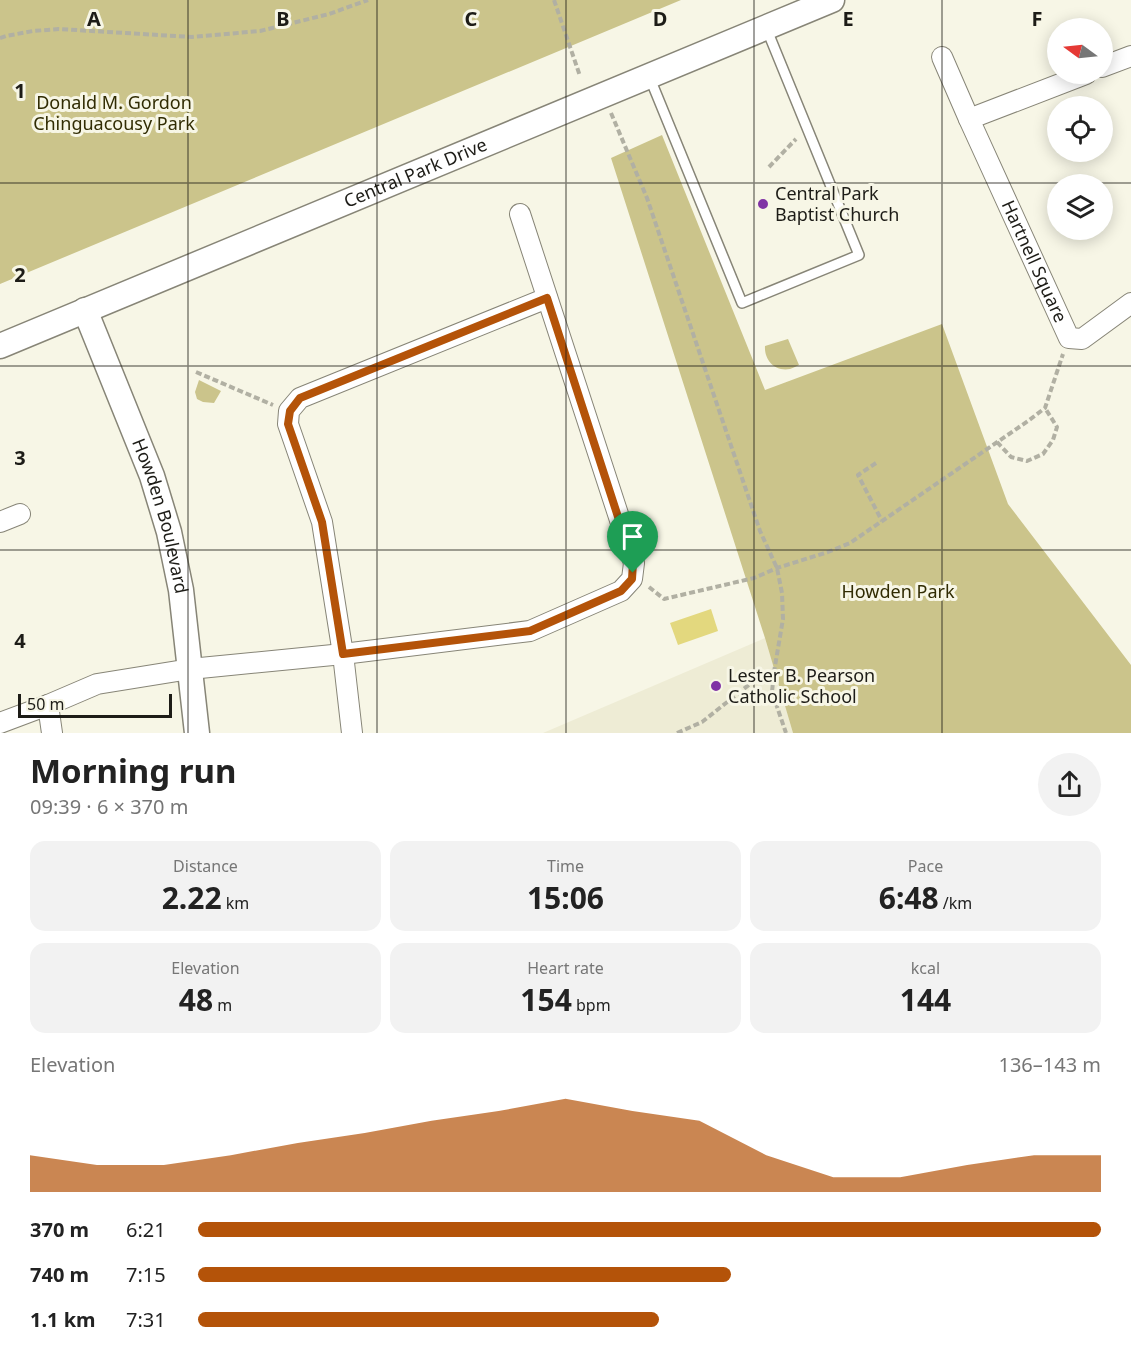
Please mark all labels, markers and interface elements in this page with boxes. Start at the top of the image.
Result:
text: A [87,5,101,32]
text: B [276,5,290,32]
text: C [465,5,478,32]
text: D [653,5,667,32]
text: E [842,5,854,32]
text: F [1032,5,1042,32]
north arrow [1047,18,1113,84]
map controls [1047,18,1113,240]
text: 1 [14,77,26,104]
park label: Donald M. Gordon Chinguacousy Park [33,90,195,135]
button: locate [1047,96,1113,162]
street label: Central Park Drive [340,132,490,213]
button: layers [1047,174,1113,240]
place label: Central Park Baptist Church [775,181,899,226]
street label: Hartnell Square [997,196,1073,326]
marker: Central Park Baptist Church [756,197,770,211]
text: 2 [14,261,26,288]
street label: Howden Boulevard [127,435,194,596]
text: 3 [14,444,26,471]
pin [607,511,658,573]
icon: arrive [616,520,649,553]
park label: Howden Park [841,579,955,603]
text: 4 [14,627,26,654]
place label: Lester B. Pearson Catholic School [728,663,875,708]
marker: Lester B. Pearson Catholic School [709,679,723,693]
scale bar [18,691,172,718]
text: 50 m [27,693,64,715]
text: Morning run [30,748,236,793]
button: share [1038,753,1101,816]
text: 09:39 · 6 × 370 m [30,793,188,820]
text: Distance [173,855,238,877]
text: Time [547,855,584,877]
text: Pace [908,855,943,877]
text: 2.22 [162,877,222,918]
text: 15:06 [527,877,604,918]
text: 6:48 [879,877,939,918]
text: km [222,892,249,914]
text: /km [939,892,972,914]
text: Elevation [171,957,240,979]
text: Heart rate [527,957,604,979]
text: kcal [911,957,940,979]
text: 48 [179,979,213,1020]
text: 154 [520,979,572,1020]
text: 144 [900,979,951,1020]
text: m [213,994,232,1016]
text: bpm [572,994,611,1016]
text: Elevation [30,1051,115,1078]
text: 136–143 m [998,1051,1101,1078]
text: 370 m [30,1216,89,1243]
text: 6:21 [126,1216,166,1243]
text: 740 m [30,1261,89,1288]
text: 7:15 [126,1261,166,1288]
text: 1.1 km [30,1306,96,1333]
text: 7:31 [126,1306,166,1333]

